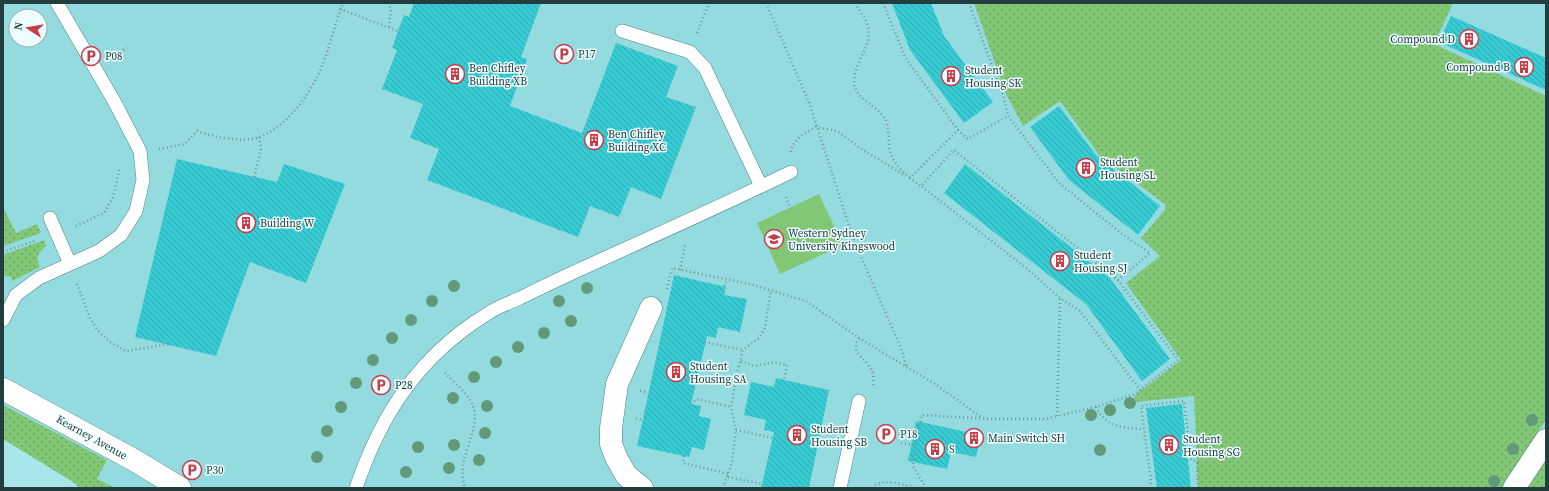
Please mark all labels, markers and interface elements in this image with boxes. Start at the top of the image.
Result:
north arrow [8,8,48,48]
text: N [11,21,27,32]
building icon: Compound D [1458,28,1480,50]
place label: Compound D [1390,32,1455,47]
parking icon: P17 [553,43,575,65]
parking icon: P08 [80,45,102,67]
place label: P17 [578,47,596,62]
place label: P08 [105,49,122,64]
building icon: Compound B [1513,56,1535,78]
place label: Compound B [1446,60,1510,75]
place label: Ben Chifley Building XB [469,61,527,89]
building icon: Ben Chifley Building XB [444,63,466,85]
place label: Student Housing SK [965,63,1022,91]
building icon: Student Housing SK [940,65,962,87]
place label: Ben Chifley Building XC [608,127,666,155]
building icon: Ben Chifley Building XC [583,129,605,151]
place label: Student Housing SL [1100,155,1156,183]
building icon: Student Housing SL [1075,157,1097,179]
building icon: Building W [235,212,257,234]
place label: Building W [260,216,315,231]
place label: Western Sydney University Kingswood [788,226,896,254]
school or university icon: Western Sydney University Kingswood [763,228,785,250]
place label: Student Housing SJ [1074,248,1127,276]
building icon: Student Housing SJ [1049,250,1071,272]
place label: Student Housing SA [690,359,747,387]
building icon: Student Housing SA [665,361,687,383]
parking icon: P28 [370,374,392,396]
place label: P28 [395,378,412,393]
street label: Kearney Avenue [53,412,130,463]
place label: Student Housing SB [811,422,867,450]
parking icon: P18 [875,423,897,445]
building icon: Student Housing SB [786,424,808,446]
place label: P18 [900,427,917,442]
building icon: Main Switch SH [963,427,985,449]
place label: Main Switch SH [988,431,1065,446]
place label: Student Housing SG [1183,432,1240,460]
building icon: Student Housing SG [1158,434,1180,456]
building icon: S [924,438,946,460]
place label: S [949,442,955,457]
parking icon: P30 [181,459,203,481]
place label: P30 [206,463,224,478]

